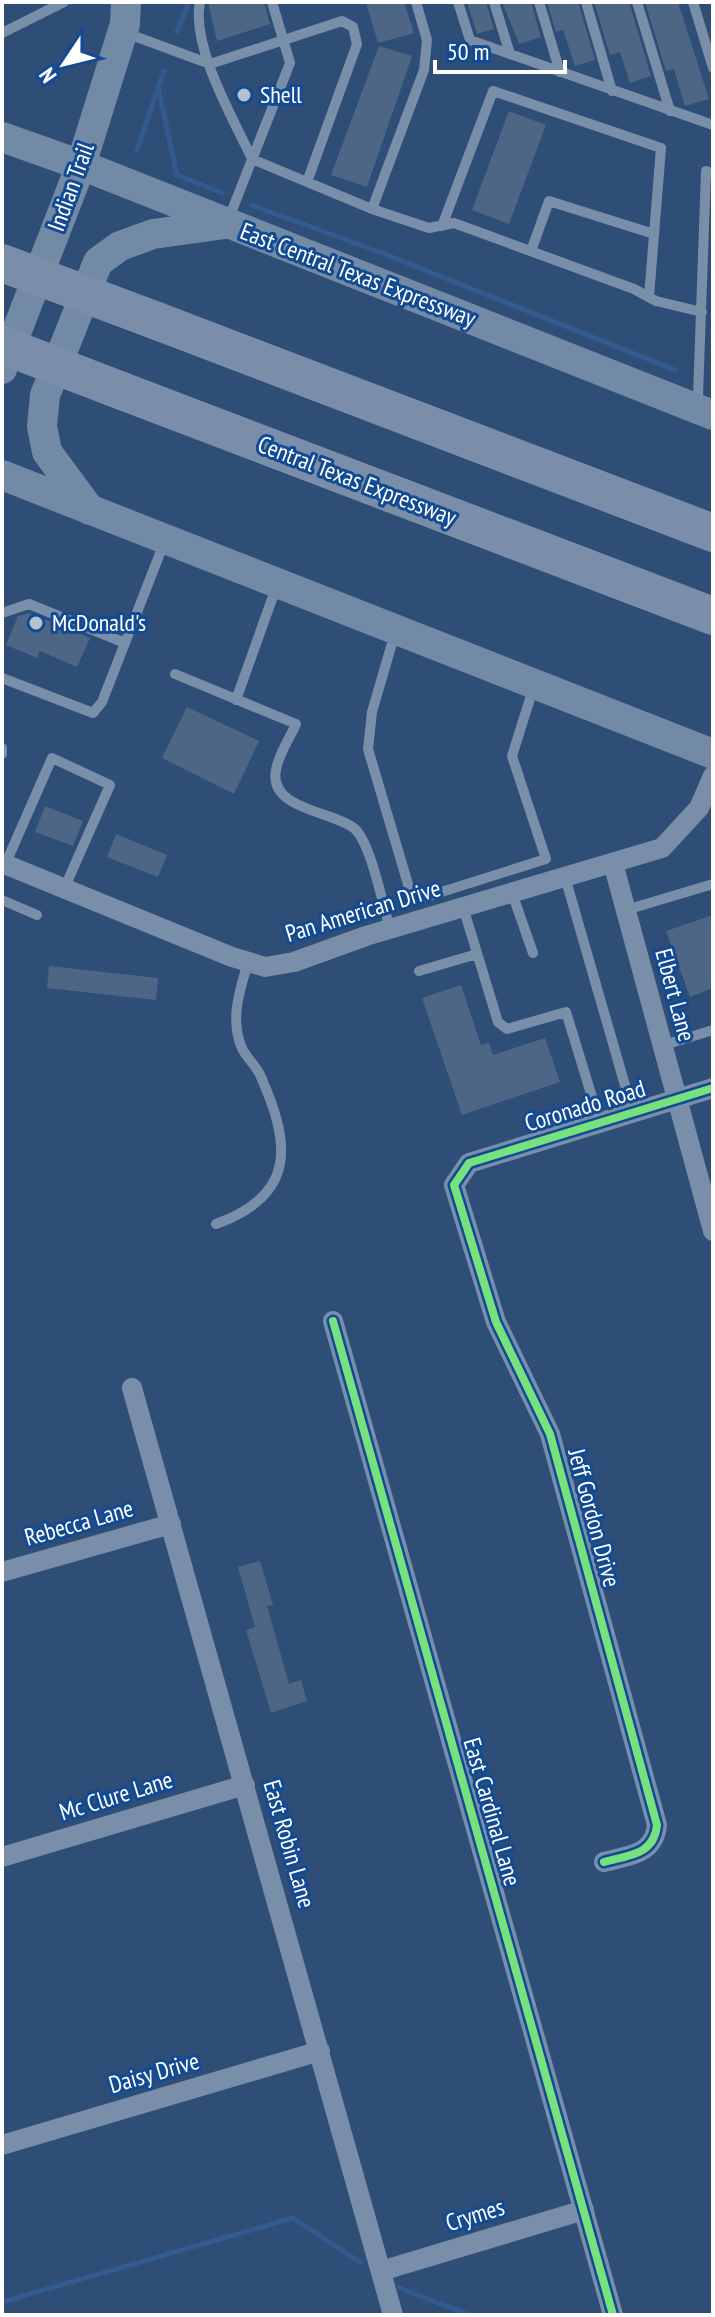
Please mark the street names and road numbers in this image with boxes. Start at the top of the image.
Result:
street label: Indian Trail [40,138,101,235]
street label: East Central Texas Expressway [236,215,480,334]
street label: Central Texas Expressway [254,428,461,533]
street label: Pan American Drive [281,872,444,949]
street label: Elbert Lane [648,945,703,1045]
street label: Coronado Road [521,1072,649,1139]
street label: Jeff Gordon Drive [561,1444,628,1590]
street label: Rebecca Lane [21,1492,137,1553]
street label: East Cardinal Lane [457,1734,528,1889]
street label: Mc Clure Lane [56,1764,176,1827]
street label: East Robin Lane [256,1776,323,1911]
street label: Daisy Drive [105,2045,203,2100]
street label: Crymes [442,2191,508,2238]

